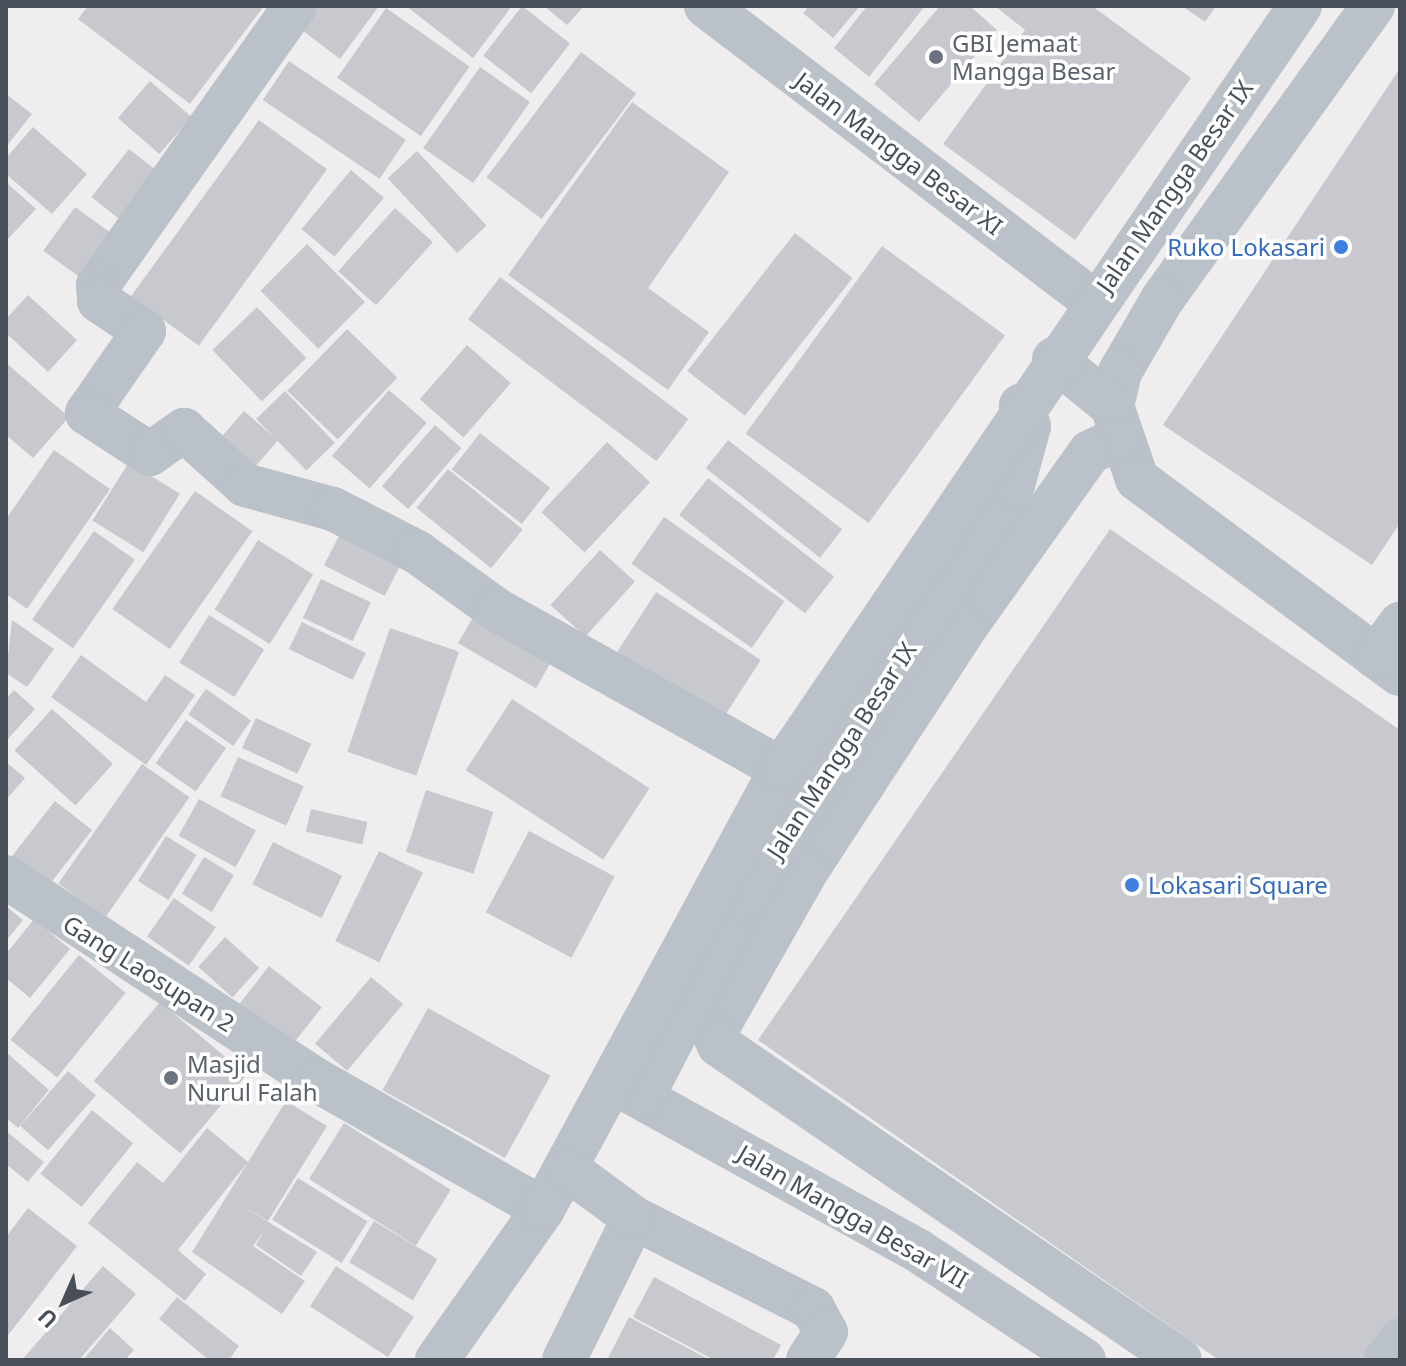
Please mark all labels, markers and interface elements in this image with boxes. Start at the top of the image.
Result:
place label: GBI Jemaat Mangga Besar [952,29,1115,85]
marker: GBI Jemaat Mangga Besar [927,48,945,66]
street label: Jalan Mangga Besar XI [790,66,1008,240]
street label: Jalan Mangga Besar IX [1090,74,1258,298]
place label: Ruko Lokasari [1167,233,1325,261]
marker: Ruko Lokasari [1332,238,1350,256]
street label: Jalan Mangga Besar IX [760,636,922,864]
place label: Lokasari Square [1148,871,1328,899]
marker: Lokasari Square [1123,876,1141,894]
street label: Gang Laosupan 2 [58,909,240,1037]
place label: Masjid Nurul Falah [187,1050,318,1106]
marker: Masjid Nurul Falah [162,1069,180,1087]
street label: Jalan Mangga Besar VII [733,1138,973,1294]
north arrow [24,1262,104,1342]
text: U [31,1302,64,1335]

